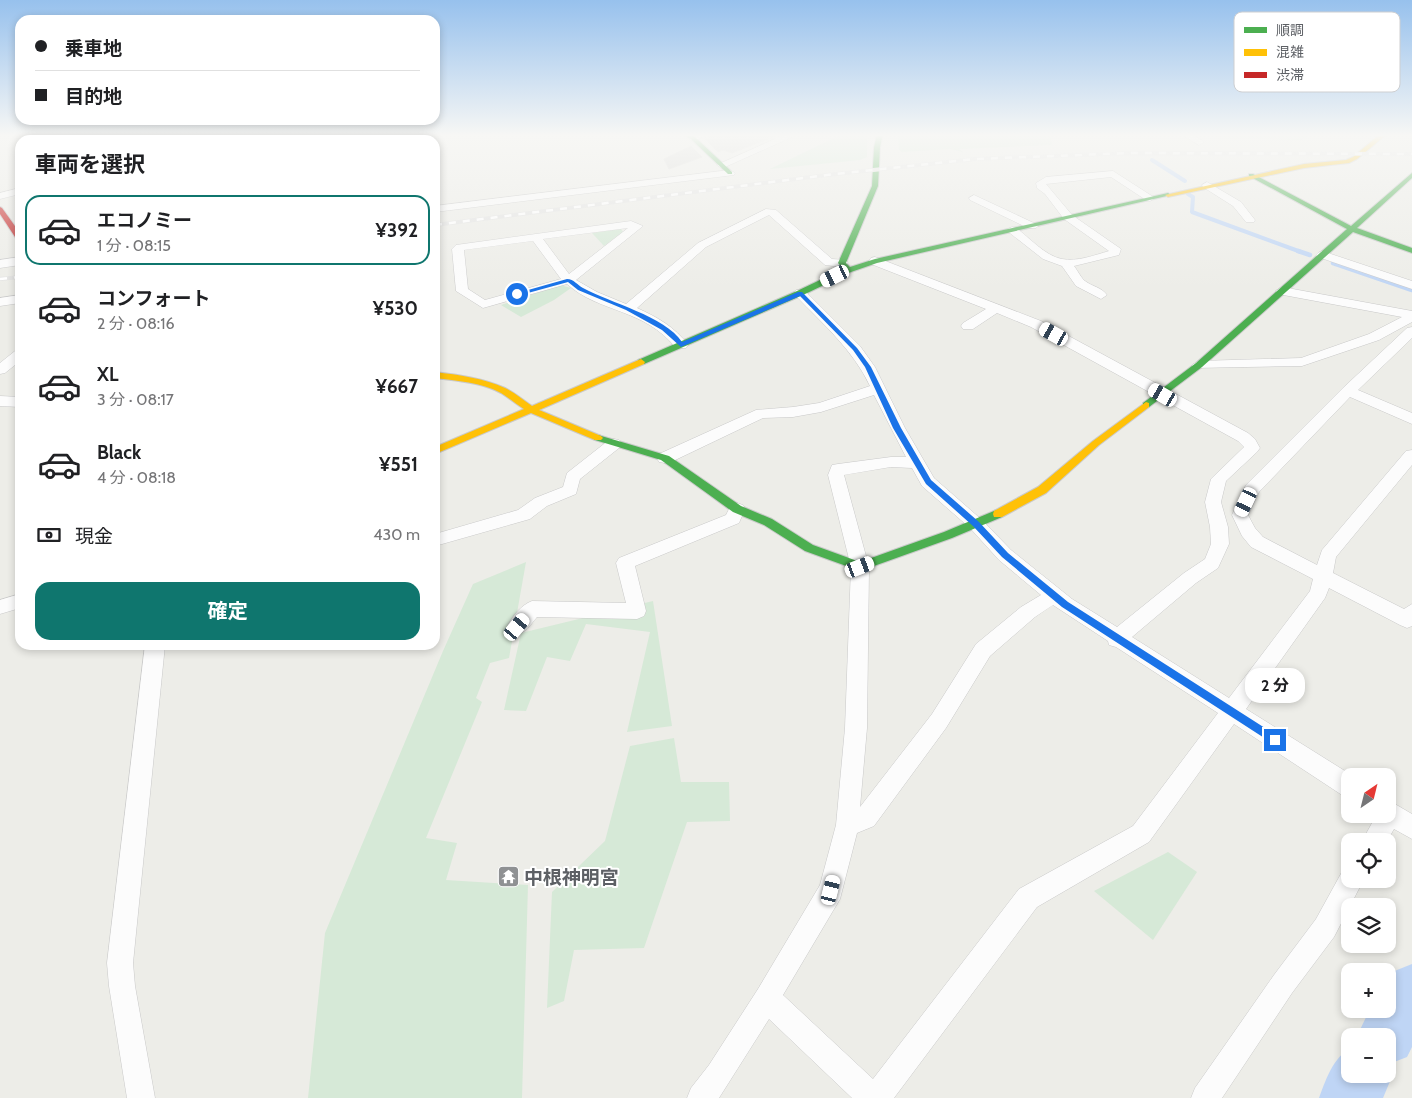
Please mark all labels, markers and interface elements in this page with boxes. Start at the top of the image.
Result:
legend [1234,12,1400,92]
text: 順調 [1276,21,1304,39]
text: 乗車地 [65,37,122,60]
text: 混雑 [1276,43,1304,61]
text: 渋滞 [1276,66,1304,84]
text: 目的地 [65,85,122,108]
text: 車両を選択 [35,151,145,178]
icon: car [37,208,82,253]
text: エコノミー [97,209,192,232]
text: ¥392 [376,219,418,242]
text: 1 分 · 08:15 [97,236,171,255]
car [818,263,851,289]
route start [506,283,528,305]
icon: car [37,286,82,331]
text: コンフォート [97,287,210,310]
text: ¥530 [373,297,418,320]
text: 2 分 · 08:16 [97,314,175,333]
car [1037,320,1070,348]
text: XL [97,363,118,386]
icon: car [37,364,82,409]
text: ¥667 [375,375,418,398]
car [1146,381,1179,409]
text: 3 分 · 08:17 [97,390,174,409]
text: Black [97,441,141,464]
icon: car [37,442,82,487]
text: ¥551 [379,453,418,476]
text: 4 分 · 08:18 [97,468,176,487]
car [1232,485,1259,519]
icon: cash [35,521,63,549]
text: 現金 [75,525,113,548]
text: 430 m [373,525,420,544]
car [843,555,876,579]
button: 確定 [35,582,420,640]
car [501,611,532,643]
callout: 2 分 [1245,668,1305,702]
text: 2 分 [1261,676,1289,695]
route end [1264,729,1286,751]
north arrow [1341,768,1396,822]
map controls [1341,768,1396,1083]
button: locate [1341,833,1396,888]
temple icon: 中根神明宮 [496,865,520,889]
place label: 中根神明宮 [524,866,619,889]
car [820,874,841,906]
button: layers [1341,898,1396,953]
button: + [1341,963,1396,1018]
button: − [1341,1028,1396,1083]

